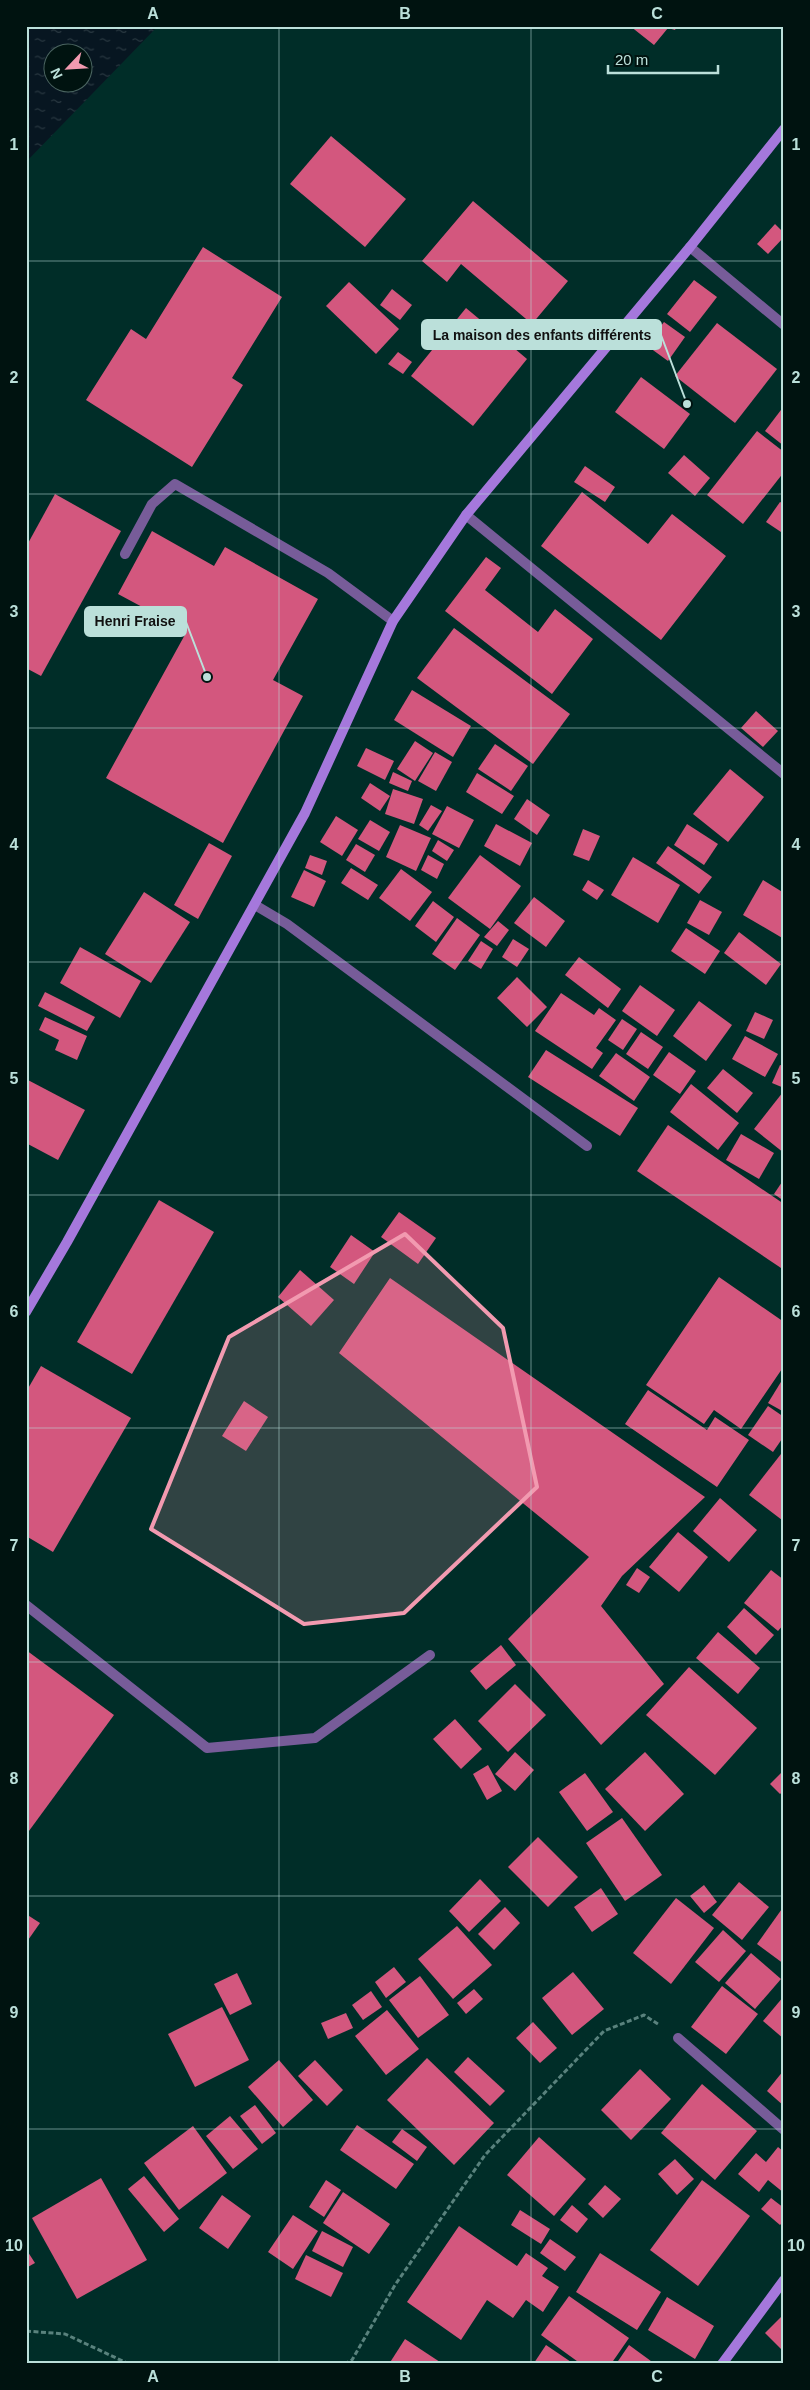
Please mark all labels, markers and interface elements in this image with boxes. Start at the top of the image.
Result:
text: A [147,5,159,22]
text: B [399,5,411,22]
text: C [651,5,663,22]
north arrow [42,42,92,92]
scale bar [608,42,718,74]
text: 20 m [615,51,648,68]
text: N [47,66,66,81]
text: 1 [10,136,19,153]
text: 1 [792,136,801,153]
callout: La maison des enfants différents [422,320,661,349]
text: La maison des enfants différents [433,327,652,343]
text: 2 [10,369,19,386]
text: 2 [792,369,801,386]
text: 3 [10,603,19,620]
text: 3 [792,603,801,620]
callout: Henri Fraise [85,607,186,636]
text: Henri Fraise [95,613,176,629]
text: 4 [10,836,19,853]
text: 4 [792,836,801,853]
text: 5 [10,1070,19,1087]
text: 5 [792,1070,801,1087]
text: 6 [10,1303,19,1320]
text: 6 [792,1303,801,1320]
text: 7 [10,1537,19,1554]
text: 7 [792,1537,801,1554]
text: 8 [10,1770,19,1787]
text: 8 [792,1770,801,1787]
text: 9 [10,2004,19,2021]
text: 9 [792,2004,801,2021]
text: 10 [5,2237,23,2254]
text: 10 [787,2237,805,2254]
text: A [147,2368,159,2385]
text: B [399,2368,411,2385]
text: C [651,2368,663,2385]

